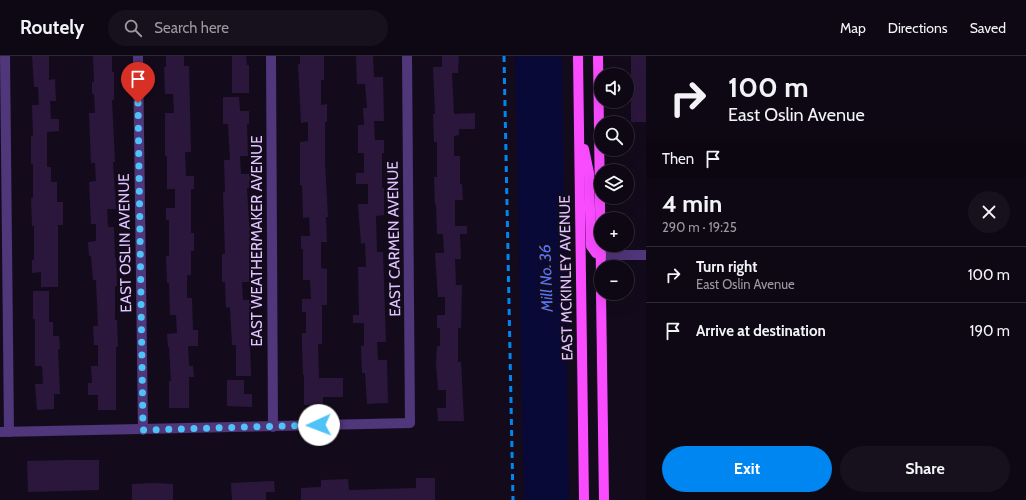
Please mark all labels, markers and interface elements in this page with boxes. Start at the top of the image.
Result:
search box [108,10,388,46]
text: Routely [20,16,84,39]
icon: search [122,17,144,39]
text: Search here [154,19,229,37]
text: Map [840,19,866,37]
text: Directions [888,19,948,37]
text: Saved [970,19,1006,37]
pin [121,62,155,103]
icon: arrive [127,68,149,90]
map controls [594,68,634,300]
button: sound [594,68,634,108]
text: 100 m [728,70,809,104]
icon: right [662,72,714,124]
text: East Oslin Avenue [728,104,865,126]
button: search [594,116,634,156]
street label: EAST WEATHERMAKER AVENUE [248,136,266,346]
icon: arrive [702,148,724,170]
text: Then [662,150,694,168]
street label: EAST CARMEN AVENUE [384,161,404,317]
button: layers [594,164,634,204]
street label: EAST OSLIN AVENUE [115,173,135,313]
text: 4 min [662,189,722,218]
button: close [968,191,1010,233]
street label: EAST MCKINLEY AVENUE [556,195,576,361]
button: + [594,212,634,252]
text: 290 m · 19:25 [662,219,737,235]
water label: Mill No. 36 [535,244,557,313]
text: Turn right [696,258,757,276]
button: − [594,260,634,300]
icon: right [662,264,684,286]
text: 100 m [968,266,1010,284]
text: East Oslin Avenue [696,276,795,292]
icon: arrive [662,320,684,342]
text: Arrive at destination [696,322,826,340]
text: 190 m [970,322,1010,340]
position arrow [298,404,340,446]
button: Exit [662,446,832,492]
button: Share [840,446,1010,492]

